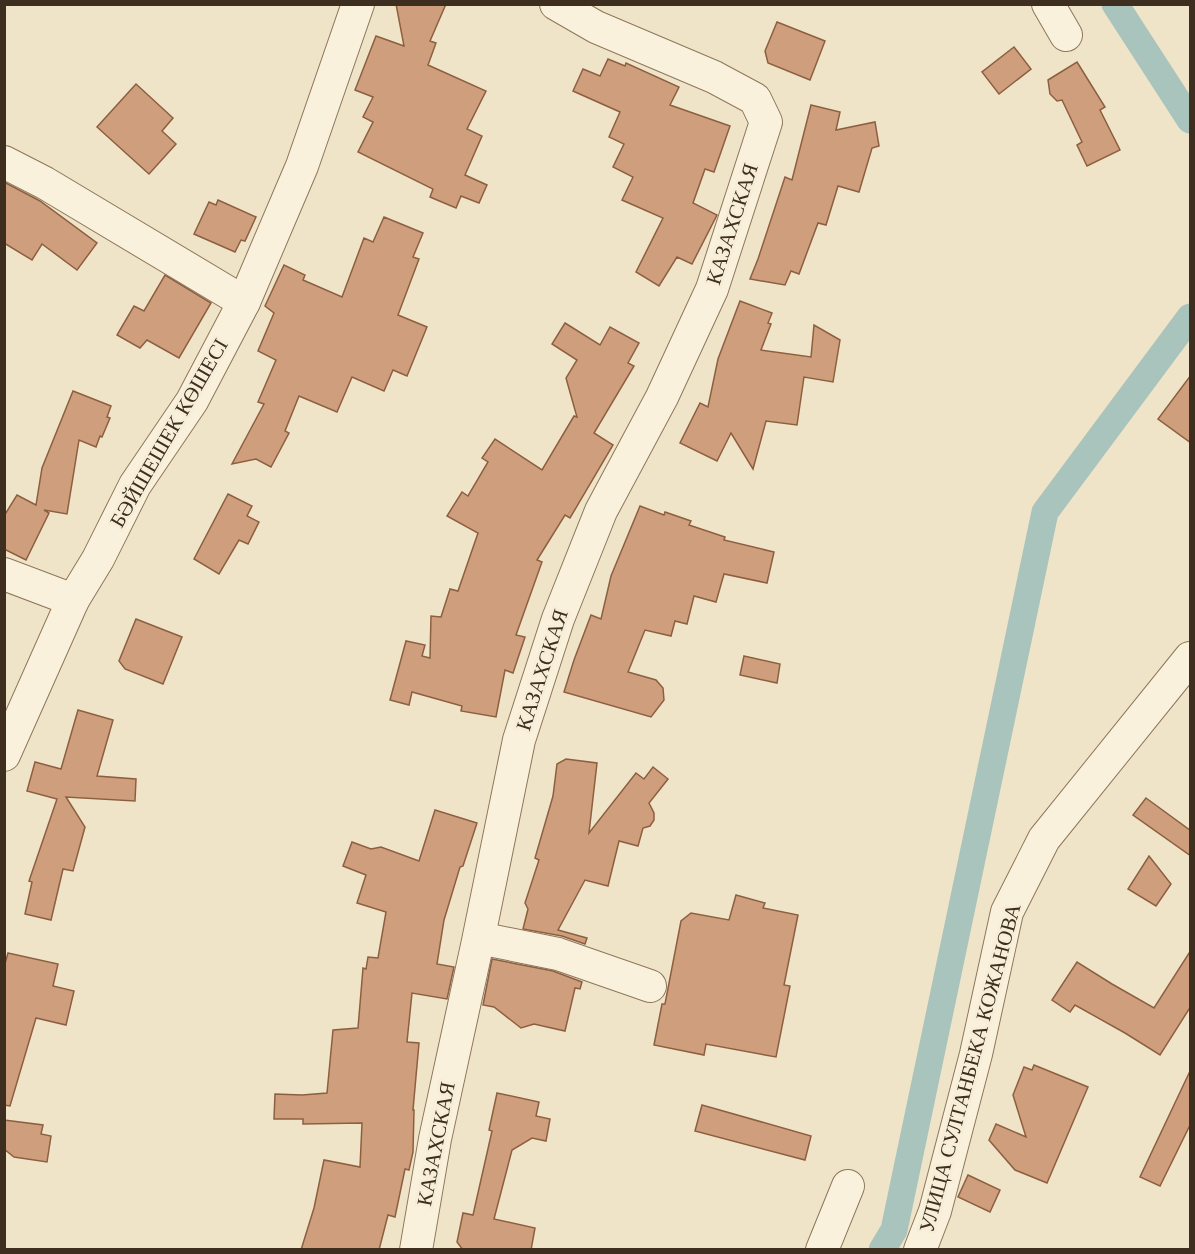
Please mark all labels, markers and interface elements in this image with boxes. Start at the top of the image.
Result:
street label: КАЗАХСКАЯ [701,160,763,288]
street label: БӘЙШЕШЕК КӨШЕСІ [105,334,233,532]
street label: КАЗАХСКАЯ [511,606,573,734]
street label: УЛИЦА СУЛТАНБЕКА КОЖАНОВА [914,900,1026,1235]
street label: КАЗАХСКАЯ [412,1080,460,1208]

